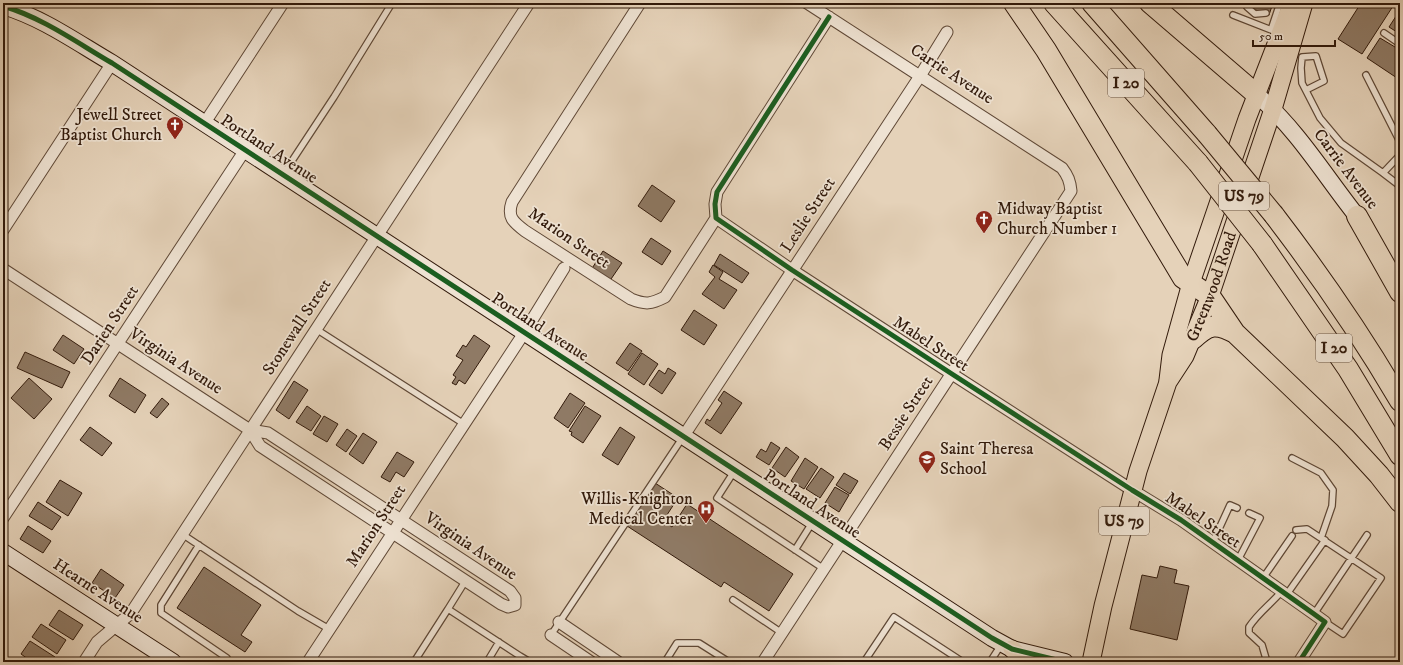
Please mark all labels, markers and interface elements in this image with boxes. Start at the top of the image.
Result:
scale bar [1253,22,1335,48]
text: 50 m [1259,29,1283,44]
street label: Carrie Avenue [906,39,998,109]
road number: I 20 [1108,69,1144,97]
place label: Jewell Street Baptist Church [60,104,163,146]
street label: Portland Avenue [216,109,322,189]
church icon: Jewell Street Baptist Church [165,115,185,140]
street label: Carrie Avenue [1309,124,1383,214]
street label: Leslie Street [776,173,841,257]
road number: US 79 [1219,182,1269,210]
place label: Midway Baptist Church Number 1 [997,198,1117,240]
street label: Marion Street [524,202,615,274]
church icon: Midway Baptist Church Number 1 [974,209,994,234]
street label: Greenwood Road [1181,228,1242,345]
street label: Stonewall Street [258,274,337,379]
street label: Darien Street [76,281,144,369]
street label: Portland Avenue [487,287,593,367]
street label: Mabel Street [889,311,974,377]
street label: Virginia Avenue [124,322,227,399]
road number: I 20 [1316,334,1352,362]
street label: Bessie Street [874,371,939,454]
place label: Saint Theresa School [940,438,1034,480]
school or university icon: Saint Theresa School [917,449,937,474]
street label: Portland Avenue [759,464,865,544]
street label: Marion Street [341,480,411,572]
street label: Mabel Street [1161,487,1246,554]
place label: Willis-Knighton Medical Center [580,488,694,530]
hospital icon: Willis-Knighton Medical Center [696,499,716,524]
street label: Virginia Avenue [420,506,522,585]
road number: US 79 [1099,507,1149,535]
street label: Hearne Avenue [49,554,147,628]

